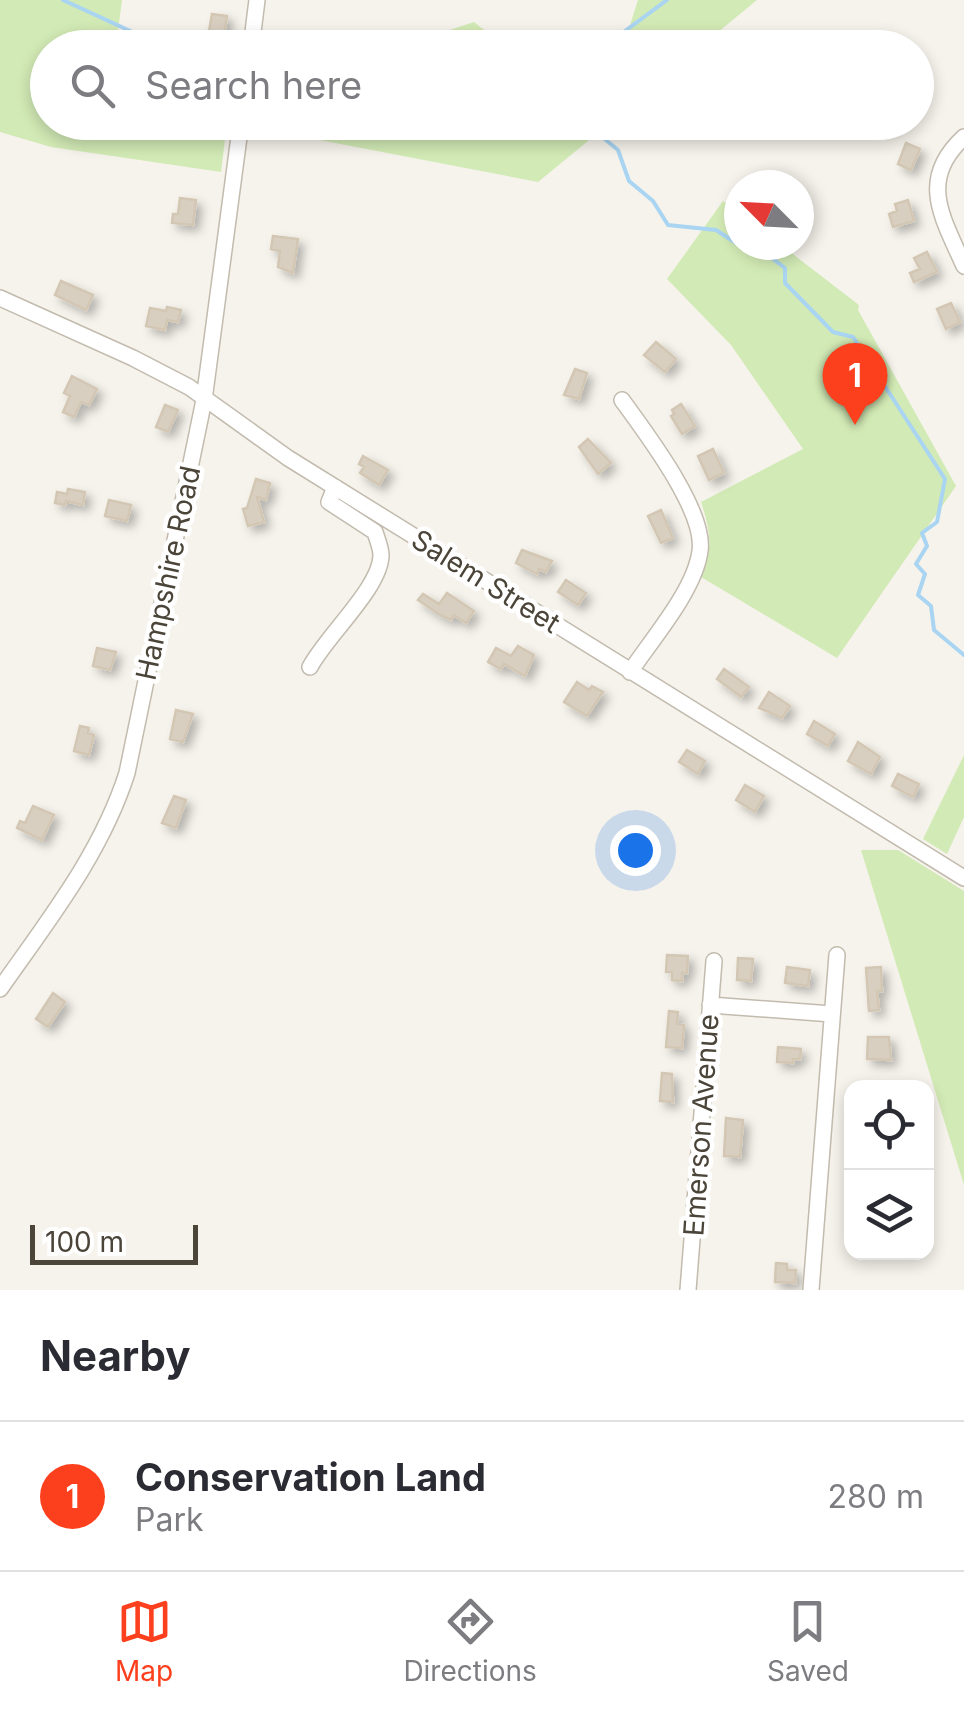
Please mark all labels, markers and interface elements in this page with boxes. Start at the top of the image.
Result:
search box [30,30,934,140]
icon: search [65,58,120,113]
text: Search here [145,62,362,108]
north arrow [724,170,814,260]
pin: 1 [822,342,888,425]
street label: Hampshire Road [129,463,207,683]
street label: Salem Street [406,522,566,640]
your location [610,825,661,876]
street label: Emerson Avenue [676,1013,726,1237]
map controls [844,1080,934,1260]
button: locate [844,1080,934,1170]
button: layers [844,1170,934,1260]
scale bar [30,1220,198,1264]
text: 100 m [45,1225,124,1259]
text: Nearby [40,1330,191,1381]
text: Conservation Land [135,1454,486,1500]
text: 1 [66,1477,79,1516]
text: 280 m [827,1477,924,1516]
text: Park [135,1500,204,1539]
tab: Map [115,1594,173,1688]
tab: Directions [403,1594,537,1688]
tab: Saved [767,1594,849,1688]

